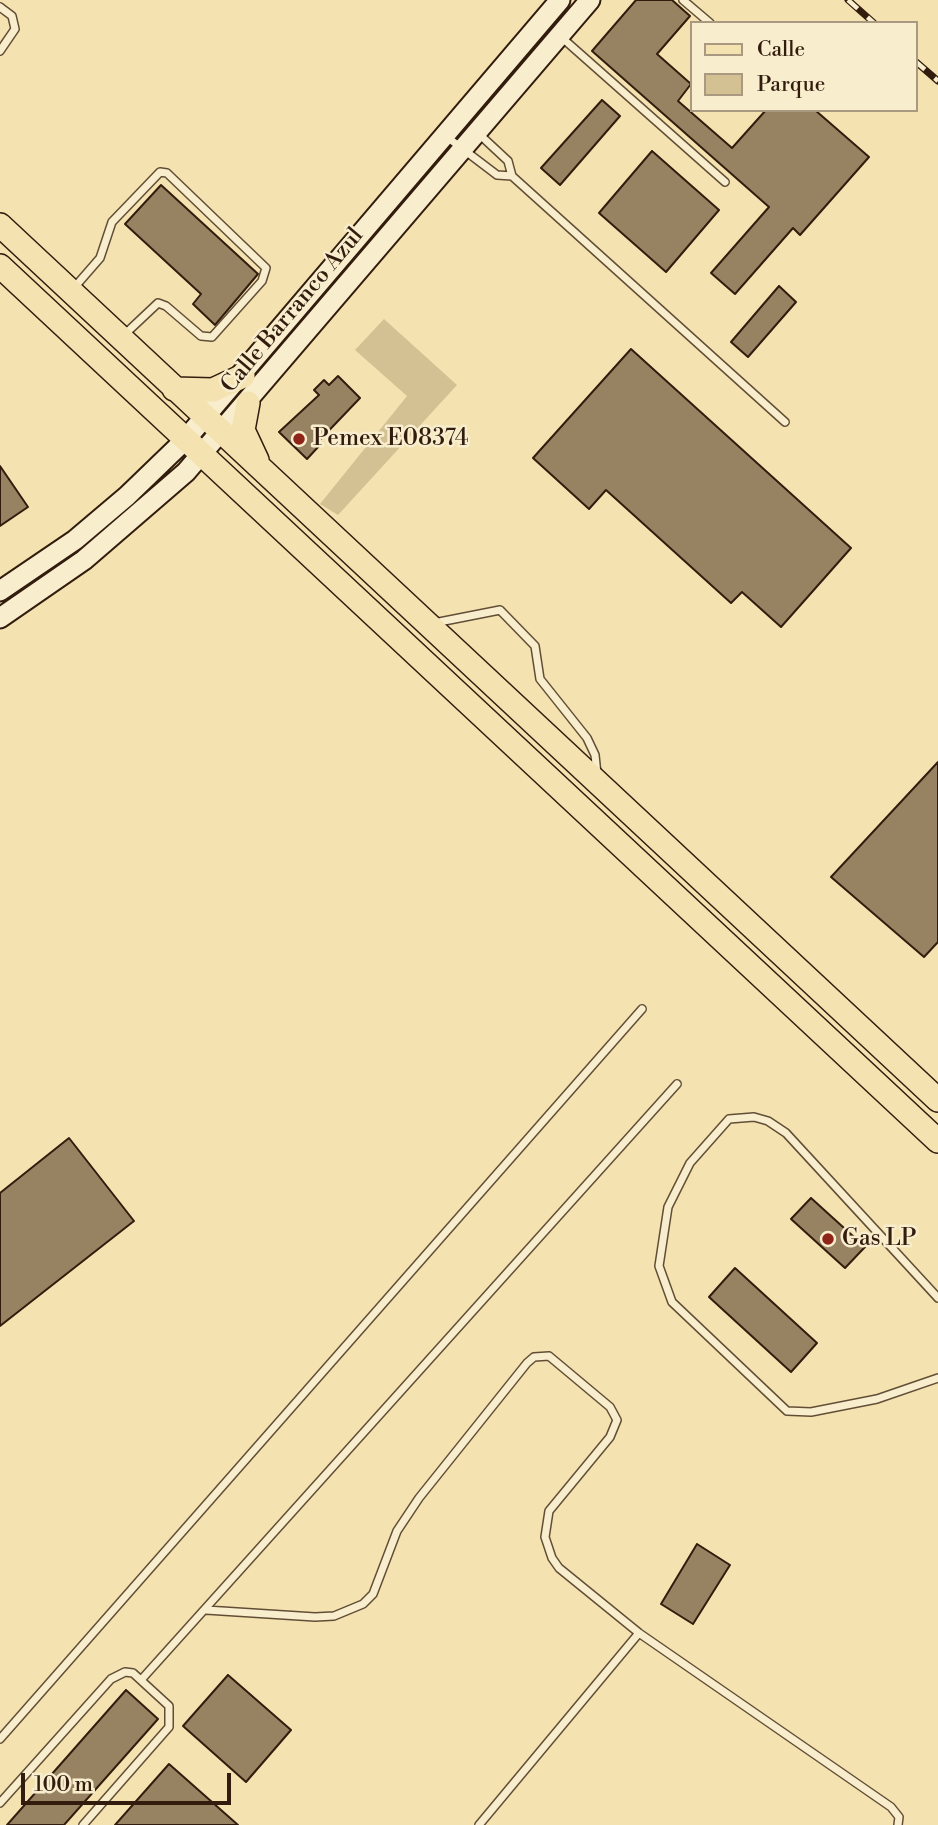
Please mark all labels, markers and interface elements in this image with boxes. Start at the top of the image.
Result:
legend [690,21,917,112]
text: Calle [757,37,805,63]
text: Parque [757,72,825,98]
street label: Calle Barranco Azul [216,223,370,399]
place label: Pemex E08374 [313,425,468,453]
marker: Pemex E08374 [291,431,307,447]
place label: Gas LP [842,1225,916,1253]
marker: Gas LP [820,1231,836,1247]
scale bar [24,1758,234,1802]
text: 100 m [34,1772,93,1798]

